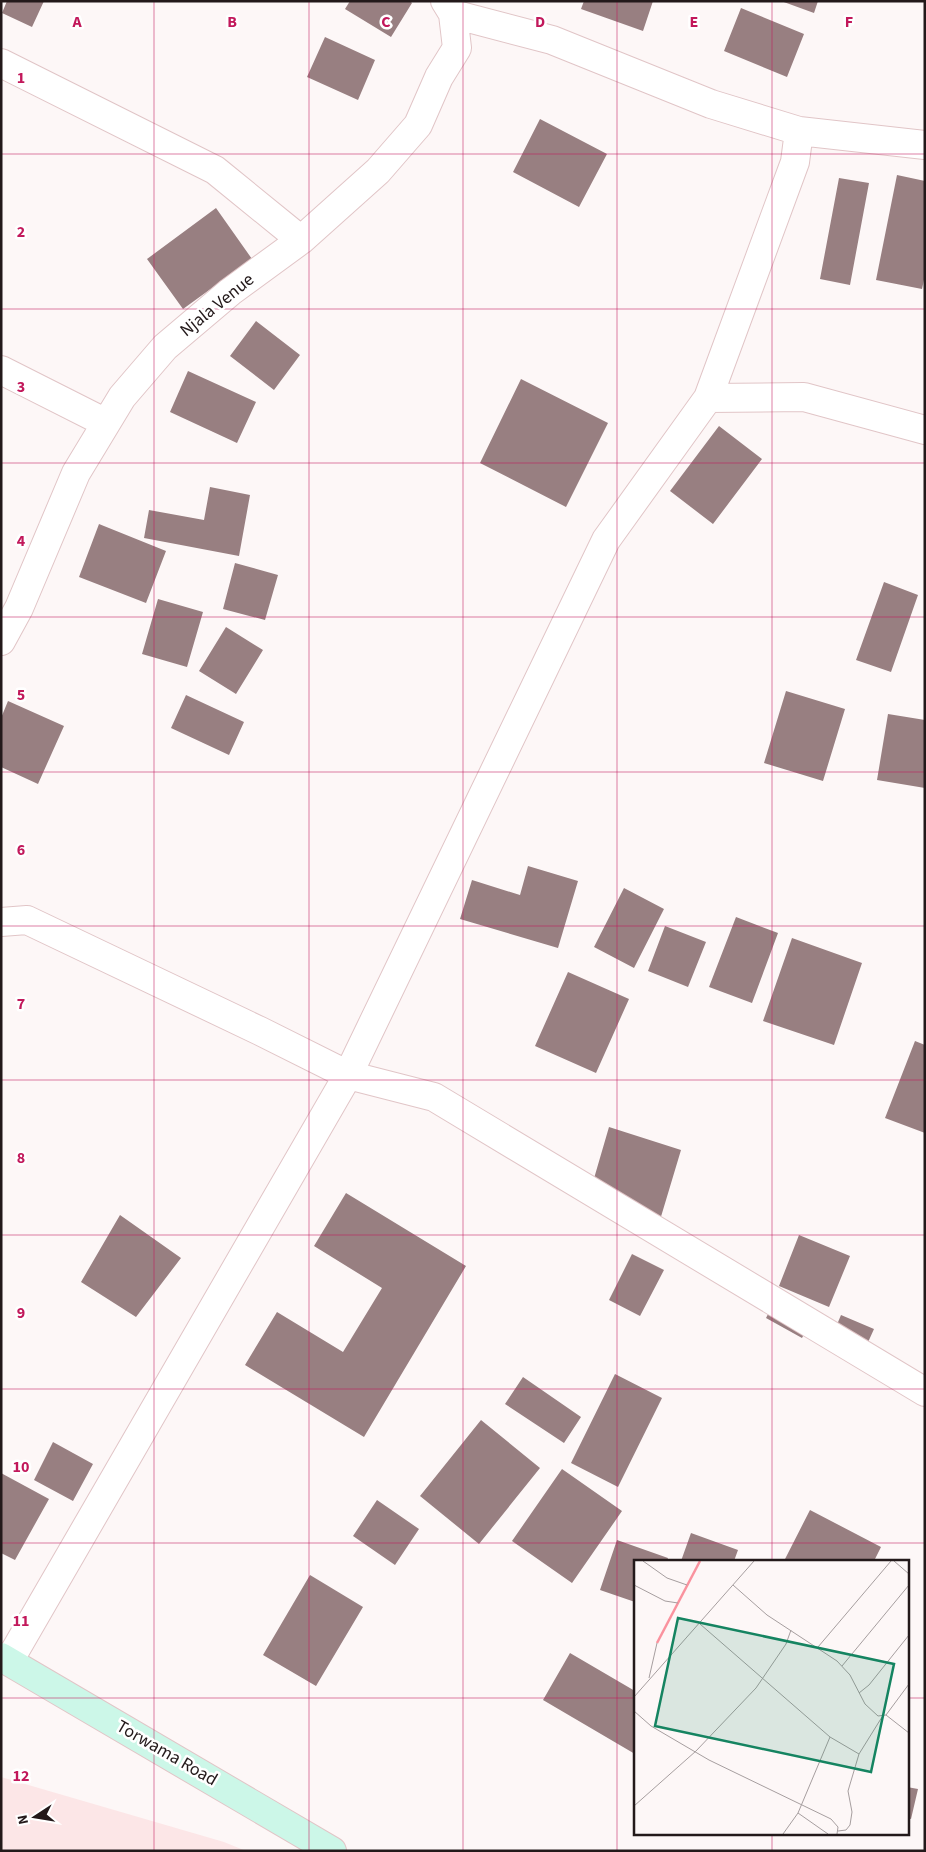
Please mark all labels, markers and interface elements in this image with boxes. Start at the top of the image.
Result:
text: A [71,11,82,33]
text: B [227,11,237,33]
text: C [381,11,391,33]
text: D [535,11,545,33]
text: E [690,11,698,33]
text: F [845,11,853,33]
text: 1 [17,67,25,89]
text: 2 [17,221,25,243]
street label: Njala Venue [175,267,259,343]
text: 3 [17,376,25,398]
text: 4 [17,530,26,552]
text: 5 [17,684,25,706]
text: 6 [17,839,25,861]
text: 7 [17,993,25,1015]
text: 8 [17,1147,25,1169]
text: 9 [17,1302,25,1324]
text: 10 [13,1456,29,1478]
inset map [634,1560,908,1834]
text: 11 [13,1610,29,1632]
street label: Torwama Road [112,1714,222,1792]
text: 12 [13,1765,29,1787]
north arrow [10,1792,60,1842]
text: N [13,1813,34,1826]

